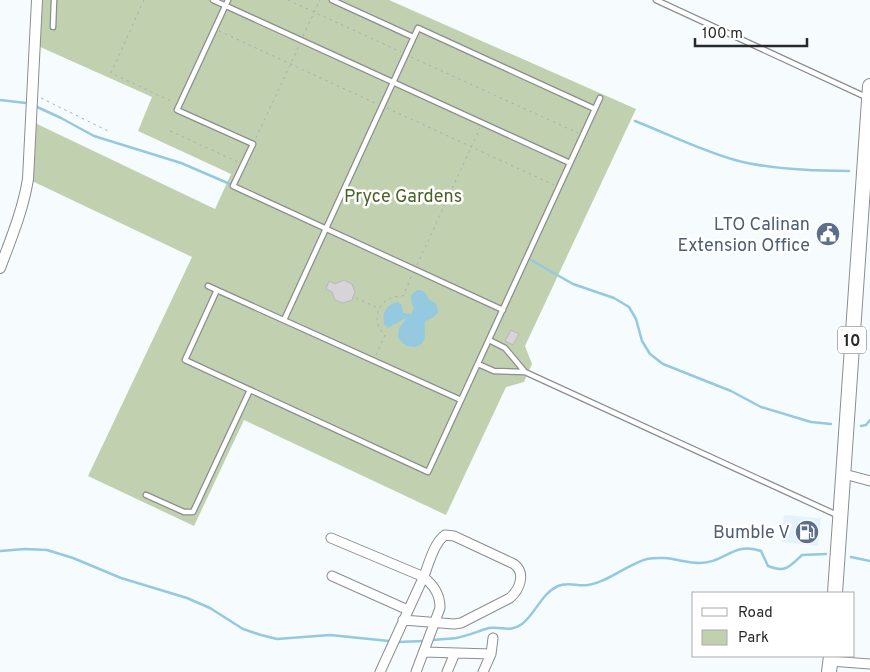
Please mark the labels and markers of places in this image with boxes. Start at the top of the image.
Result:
place label: LTO Calinan Extension Office [677,214,810,258]
public building icon: LTO Calinan Extension Office [815,221,841,247]
fuel station icon: Bumble V [794,519,820,545]
place label: Bumble V [713,522,790,545]

